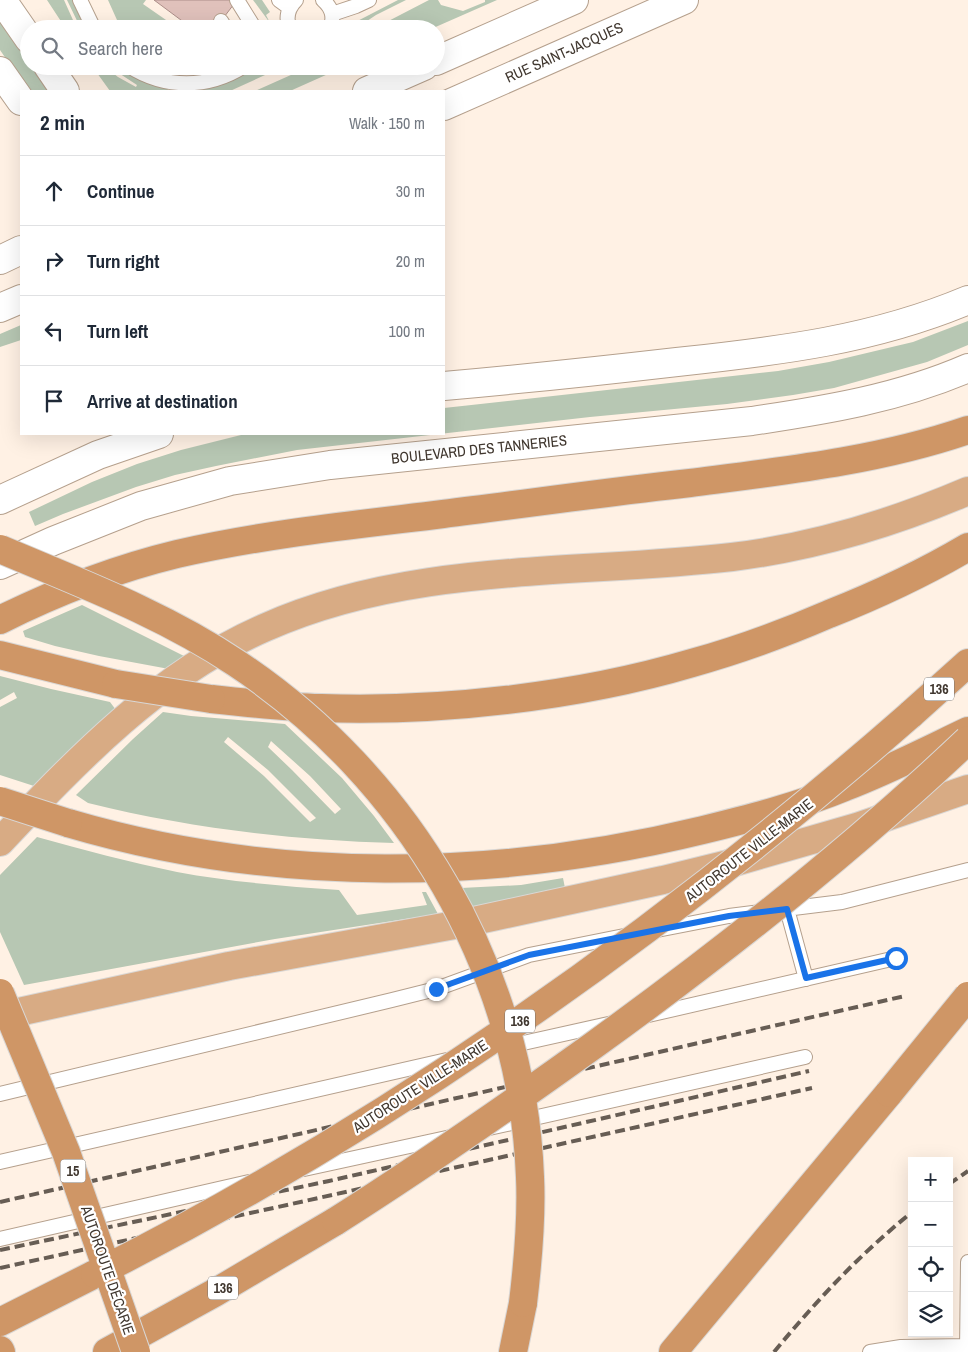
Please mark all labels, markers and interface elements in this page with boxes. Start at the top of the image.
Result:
street label: RUE SAINT-JACQUES [502,17,626,87]
search box [20,20,445,75]
icon: search [38,34,66,62]
text: Search here [78,35,163,61]
text: 2 min [40,108,85,137]
text: Walk · 150 m [349,112,425,134]
icon: ahead [40,177,68,205]
text: Continue [87,178,155,204]
text: 30 m [396,180,425,202]
icon: right [40,247,68,275]
text: Turn right [87,248,159,274]
text: 20 m [396,250,425,272]
icon: left [40,317,68,345]
text: Turn left [87,318,148,344]
text: 100 m [389,320,425,342]
icon: arrive [40,387,68,415]
text: Arrive at destination [87,388,238,414]
street label: BOULEVARD DES TANNERIES [390,429,568,469]
road number: 136 [924,678,954,701]
street label: AUTOROUTE VILLE-MARIE [680,793,817,907]
route start [885,947,908,970]
route end [425,978,448,1001]
road number: 136 [505,1009,535,1032]
street label: AUTOROUTE VILLE-MARIE [348,1034,492,1138]
map controls [908,1157,953,1337]
button: + [908,1157,953,1202]
road number: 15 [60,1160,86,1182]
street label: AUTOROUTE DÉCARIE [76,1202,140,1337]
button: − [908,1202,953,1247]
button: locate [908,1247,953,1292]
road number: 136 [208,1276,238,1300]
button: layers [908,1292,953,1337]

